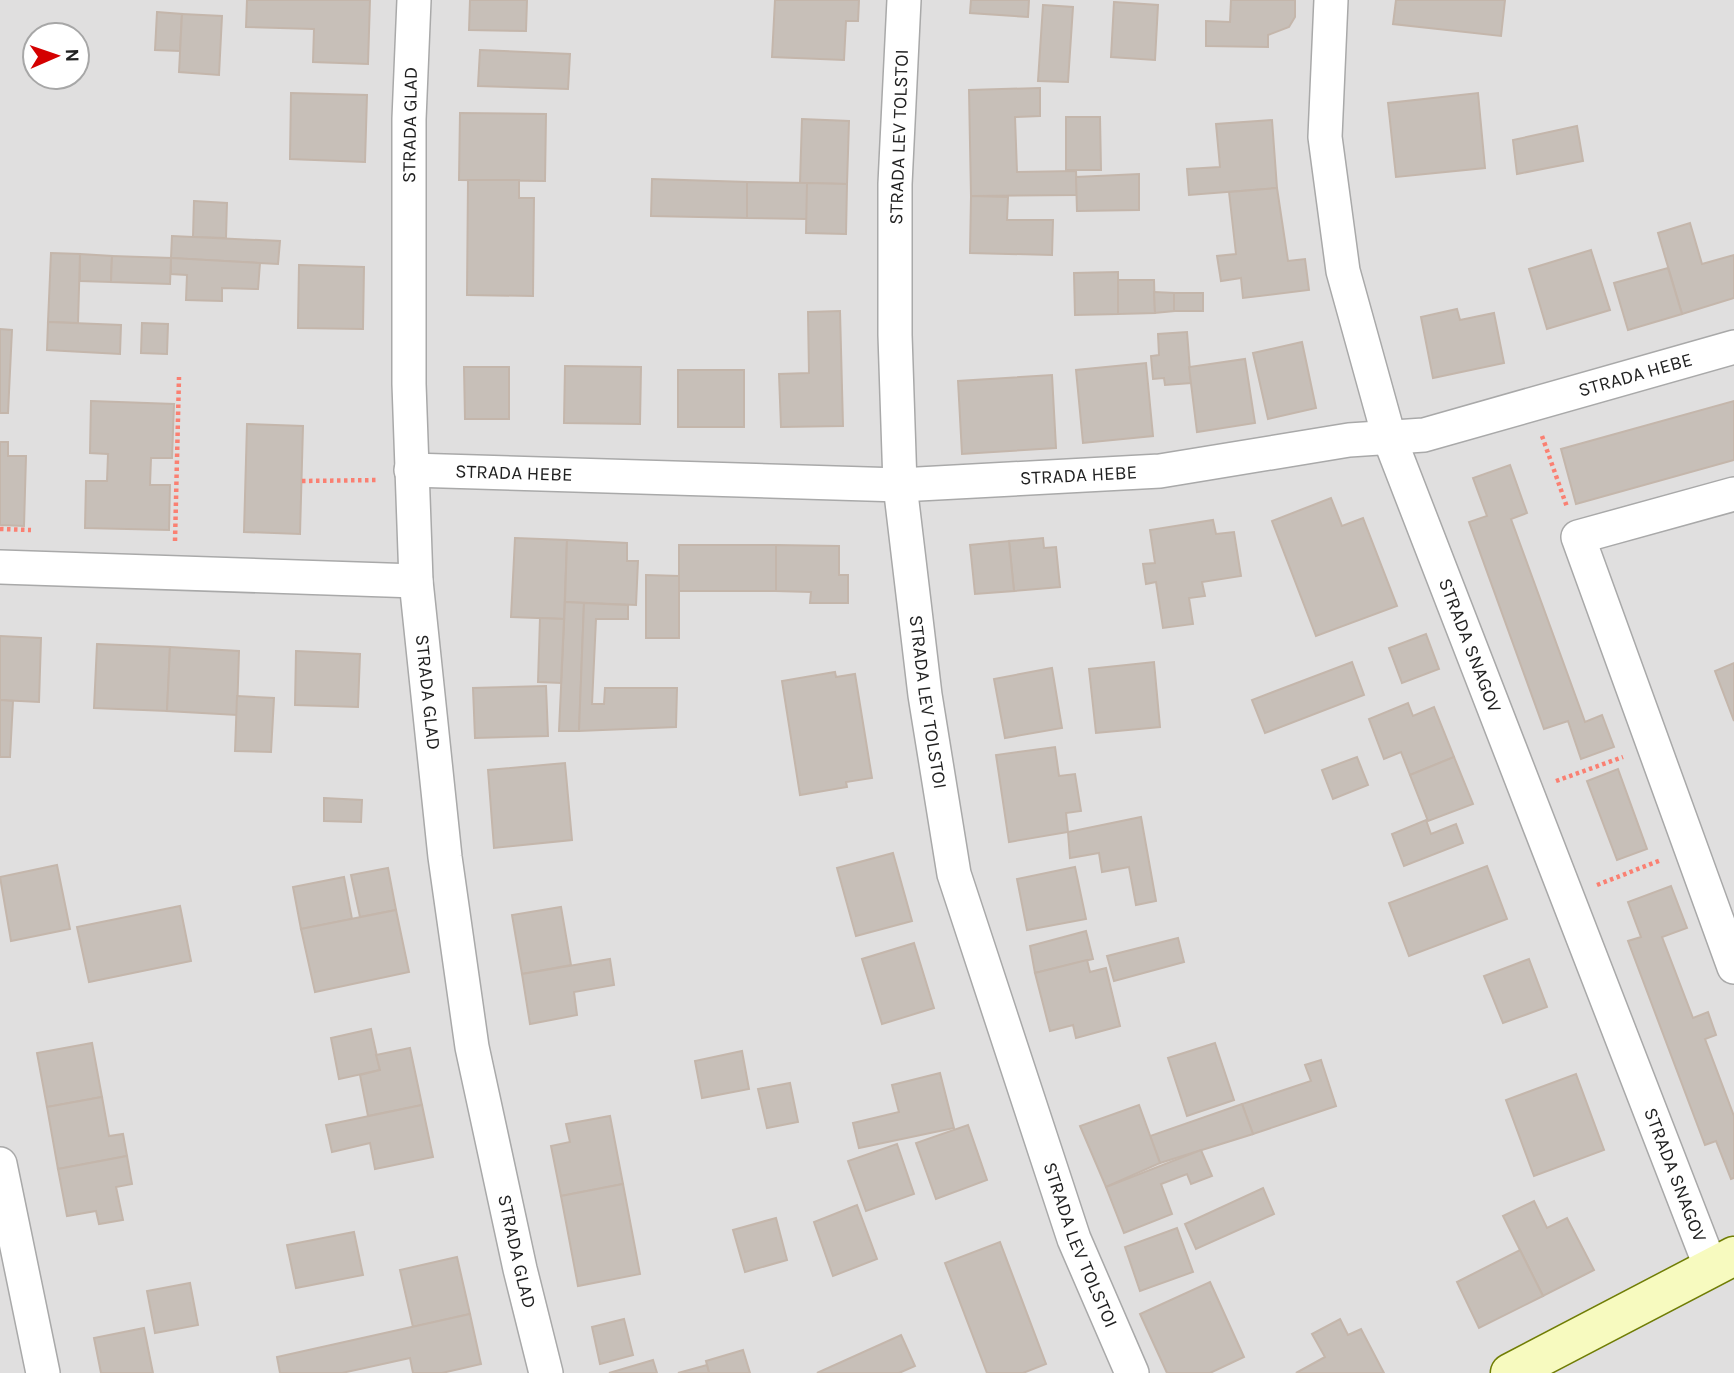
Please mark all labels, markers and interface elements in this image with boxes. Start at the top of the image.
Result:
north arrow [21,21,91,91]
text: N [61,48,83,63]
street label: STRADA LEV TOLSTOI [885,49,913,225]
street label: STRADA GLAD [398,67,422,183]
street label: STRADA HEBE [1576,348,1695,402]
street label: STRADA HEBE [455,460,573,486]
street label: STRADA HEBE [1019,461,1138,490]
street label: STRADA SNAGOV [1434,575,1506,716]
street label: STRADA LEV TOLSTOI [905,614,951,791]
street label: STRADA GLAD [411,633,445,751]
street label: STRADA SNAGOV [1639,1105,1711,1245]
street label: STRADA LEV TOLSTOI [1039,1159,1122,1331]
street label: STRADA GLAD [493,1193,540,1311]

